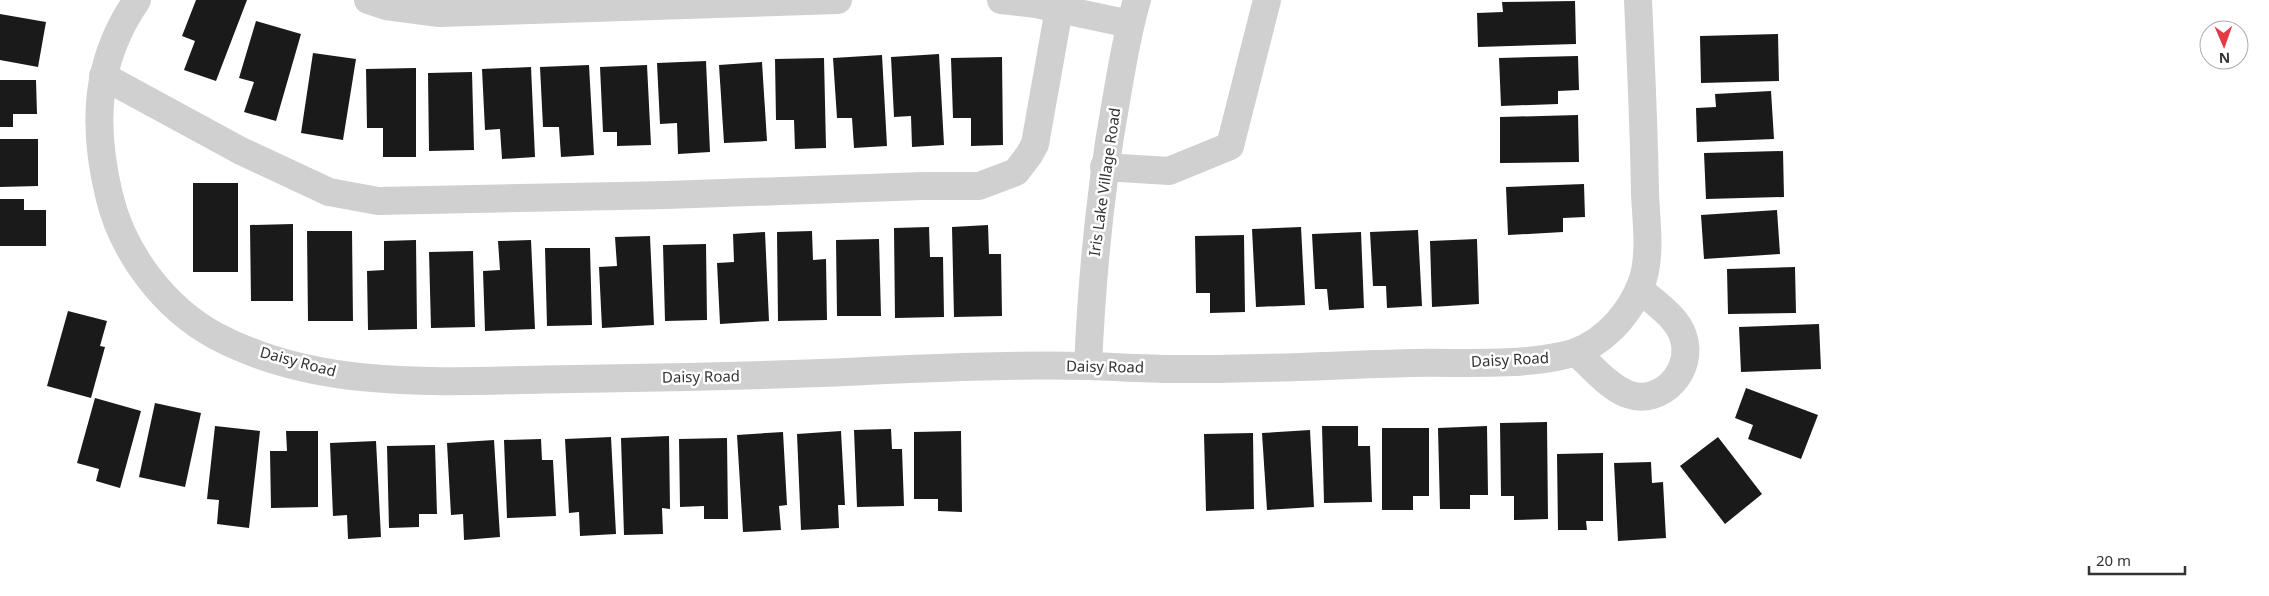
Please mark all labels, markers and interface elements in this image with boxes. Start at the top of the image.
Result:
north arrow [2199,20,2249,70]
text: N [2218,49,2230,68]
street label: Iris Lake Village Road [1084,106,1124,257]
street label: Daisy Road [258,341,339,381]
street label: Daisy Road [1470,347,1549,371]
street label: Daisy Road [1066,355,1144,377]
street label: Daisy Road [662,365,740,387]
scale bar [2089,544,2185,576]
text: 20 m [2096,550,2131,570]

